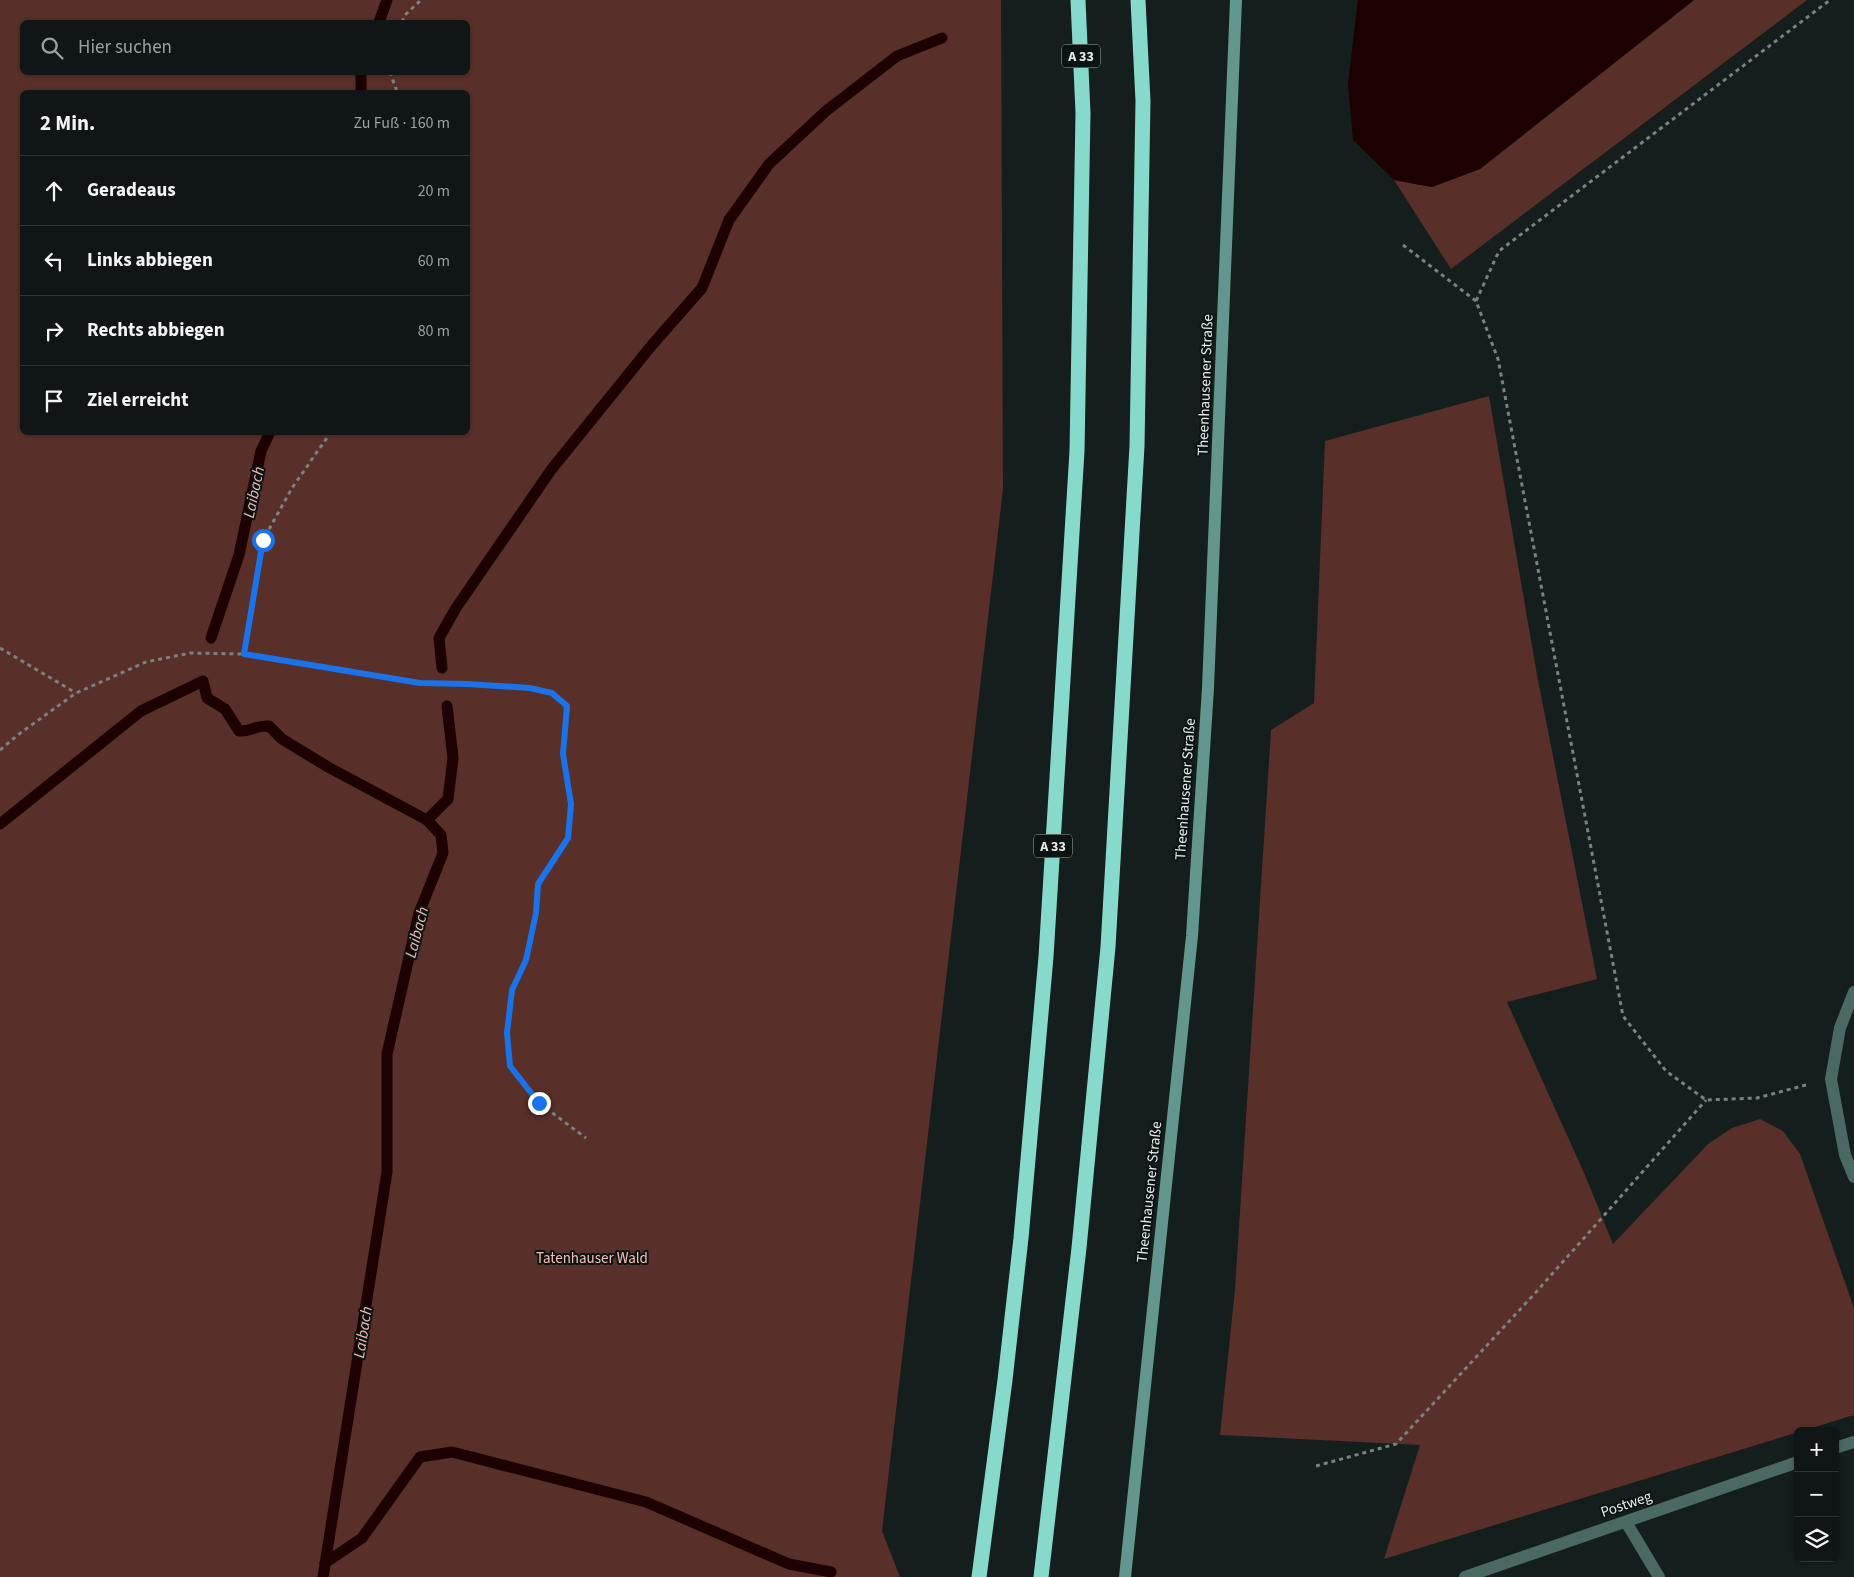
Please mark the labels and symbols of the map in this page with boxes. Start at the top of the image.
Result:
road number: A 33 [1062,44,1100,68]
street label: Theenhausener Straße [1193,314,1218,456]
water label: Laibach [238,464,270,520]
route start [252,529,275,552]
street label: Theenhausener Straße [1170,717,1201,861]
road number: A 33 [1034,834,1072,858]
water label: Laibach [400,904,434,960]
route end [528,1092,551,1115]
street label: Theenhausener Straße [1132,1120,1167,1264]
park label: Tatenhauser Wald [536,1248,648,1269]
water label: Laibach [348,1305,378,1360]
street label: Postweg [1598,1486,1655,1523]

